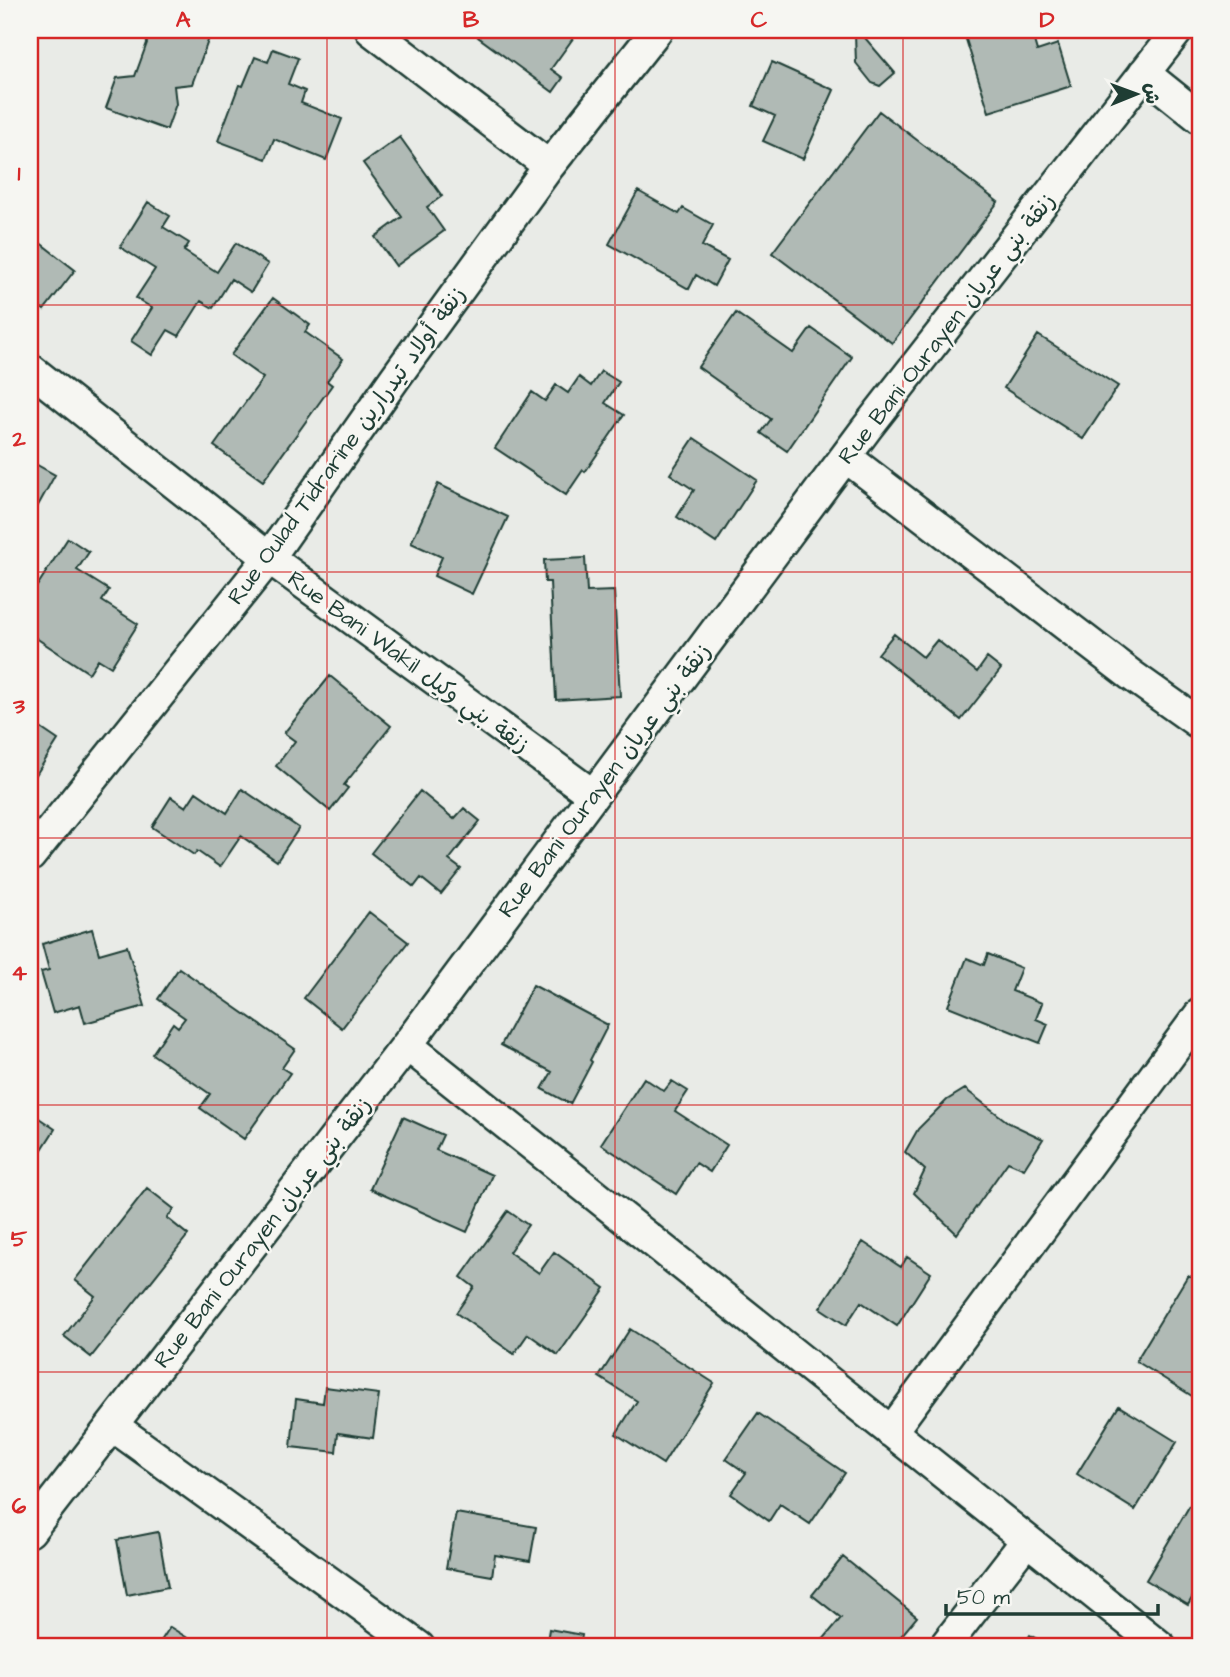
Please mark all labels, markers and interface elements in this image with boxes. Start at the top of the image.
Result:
text: A [176,4,191,36]
text: B [463,4,480,36]
text: C [751,4,768,36]
text: D [1040,4,1055,36]
north arrow [1100,60,1170,130]
text: ش [1138,83,1165,105]
text: 1 [18,157,21,189]
street label: Rue Bani Ourayen زنقة بني عريان [831,186,1066,473]
street label: Rue Oulad Tidrarine زنقة أولاد تيدرارين [220,280,473,611]
text: 2 [11,423,26,455]
street label: Rue Bani Wakil زنقة بني وكيل [279,563,536,764]
street label: Rue Bani Ourayen زنقة بني عريان [491,637,722,927]
text: 3 [12,690,25,722]
text: 4 [11,957,27,989]
street label: Rue Bani Ourayen زنقة بني عريان [147,1090,382,1377]
text: 5 [11,1223,28,1255]
text: 6 [12,1490,27,1522]
scale bar [946,1572,1158,1616]
text: 50 m [957,1583,1011,1612]

